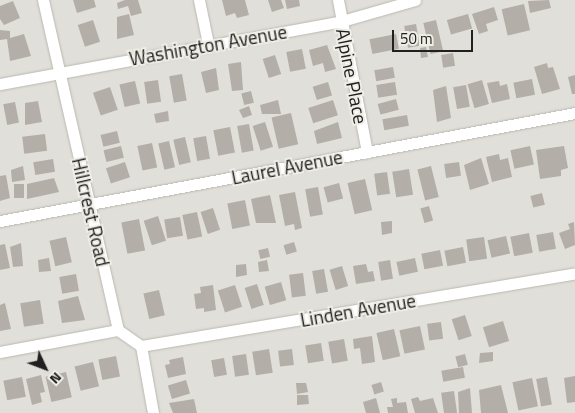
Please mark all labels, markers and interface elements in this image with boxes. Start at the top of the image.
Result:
street label: Washington Avenue [127,20,289,70]
scale bar [395,20,476,52]
street label: Alpine Place [332,26,372,126]
text: 50 m [400,27,433,50]
street label: Laurel Avenue [230,145,344,189]
street label: Hillcrest Road [67,155,115,269]
street label: Linden Avenue [298,289,418,331]
north arrow [20,343,70,393]
text: N [45,368,67,389]

